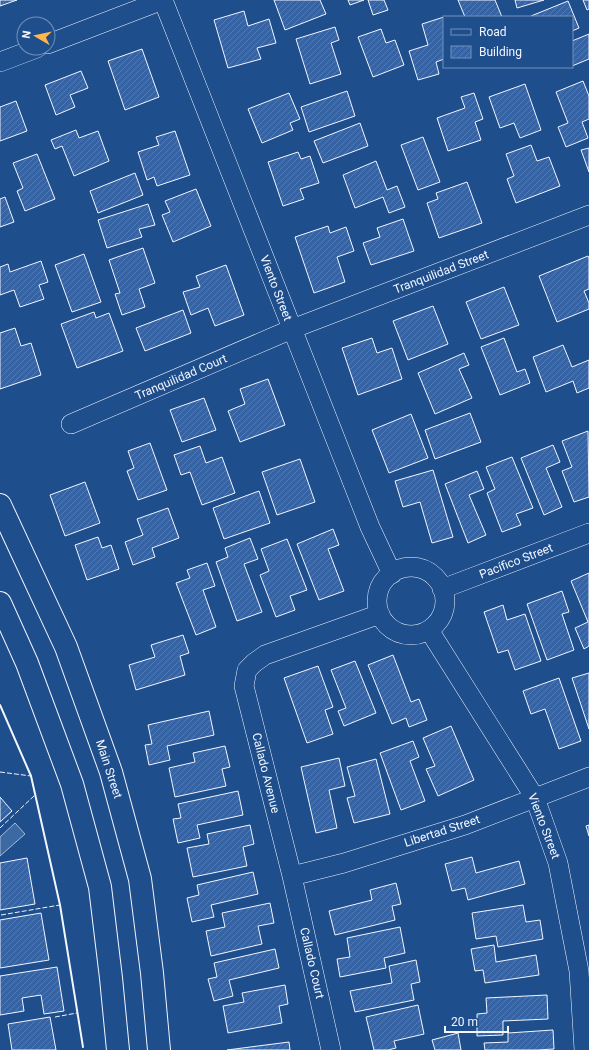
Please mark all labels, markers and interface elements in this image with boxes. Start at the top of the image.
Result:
north arrow [16,16,56,56]
legend [443,16,573,68]
text: Road [479,25,507,39]
text: N [20,29,34,39]
text: Building [479,45,522,59]
street label: Tranquilidad Street [392,247,491,297]
street label: Viento Street [257,253,295,323]
street label: Tranquilidad Court [133,351,229,403]
street label: Pacífico Street [477,541,555,581]
street label: Callado Avenue [249,731,283,815]
street label: Main Street [93,738,125,800]
street label: Viento Street [525,791,563,861]
street label: Libertad Street [402,812,482,850]
street label: Callado Court [297,926,327,1000]
scale bar [445,1008,508,1034]
text: 20 m [451,1015,478,1029]

